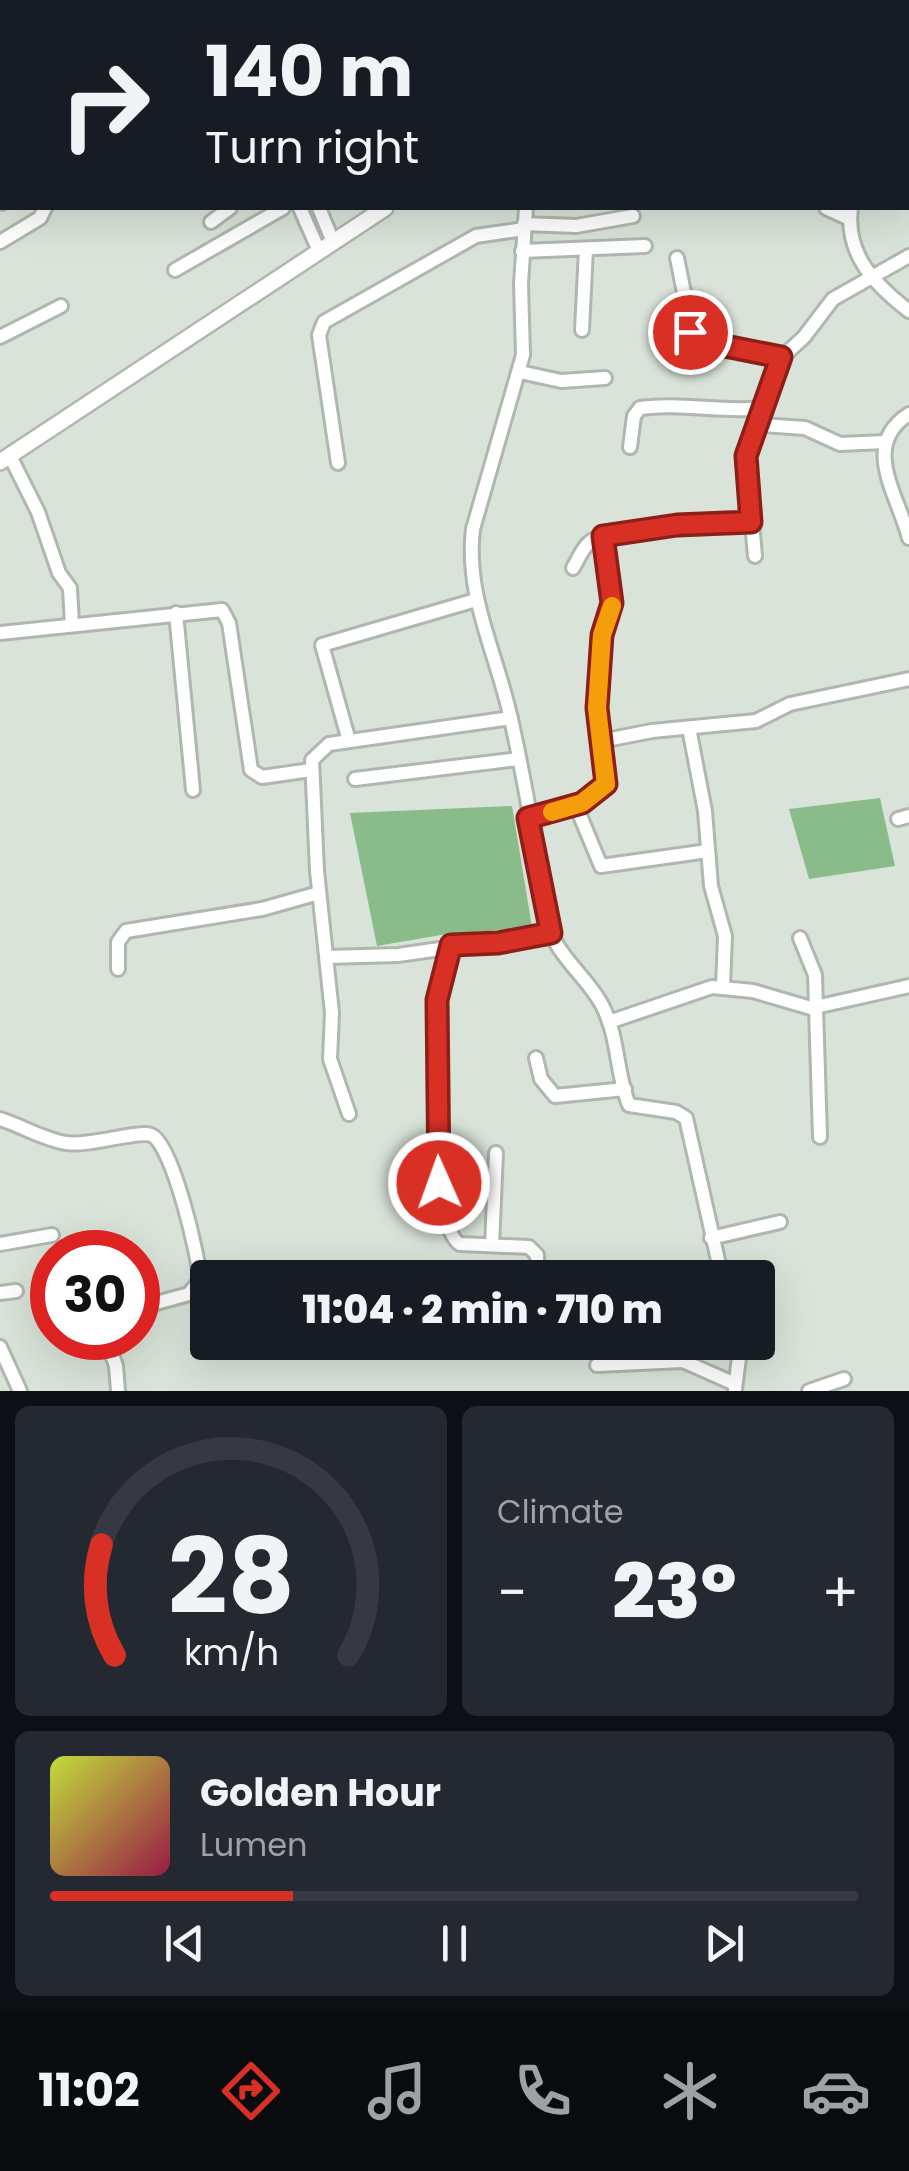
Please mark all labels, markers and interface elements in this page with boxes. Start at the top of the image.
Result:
text: 140 m [205,22,413,121]
icon: right [40,40,170,170]
text: Turn right [205,116,419,179]
pin [648,290,733,375]
icon: arrive [663,305,718,360]
position arrow [387,1131,491,1235]
speed limit sign: 30 [30,1230,160,1360]
text: 11:04 · 2 min · 710 m [302,1283,663,1336]
text: Climate [497,1489,624,1534]
text: 28 [168,1504,294,1649]
text: 23° [612,1539,737,1644]
text: − [497,1554,527,1631]
text: + [821,1554,859,1631]
text: km/h [183,1627,279,1678]
text: Golden Hour [200,1766,441,1819]
text: Lumen [200,1822,308,1867]
icon: previous [157,1916,212,1971]
icon: pause [427,1916,482,1971]
icon: next [697,1916,752,1971]
icon: directions [216,2056,286,2126]
icon: music [362,2056,432,2126]
icon: phone [508,2056,578,2126]
icon: climate [655,2056,725,2126]
icon: car [801,2056,871,2126]
text: 11:02 [38,2059,140,2122]

